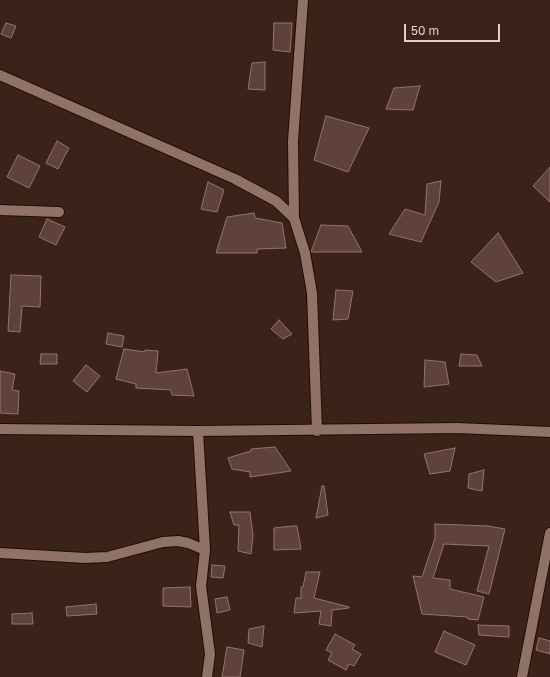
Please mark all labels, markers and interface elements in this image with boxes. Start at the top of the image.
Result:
scale bar [406,16,502,42]
text: 50 m [411,23,439,38]

